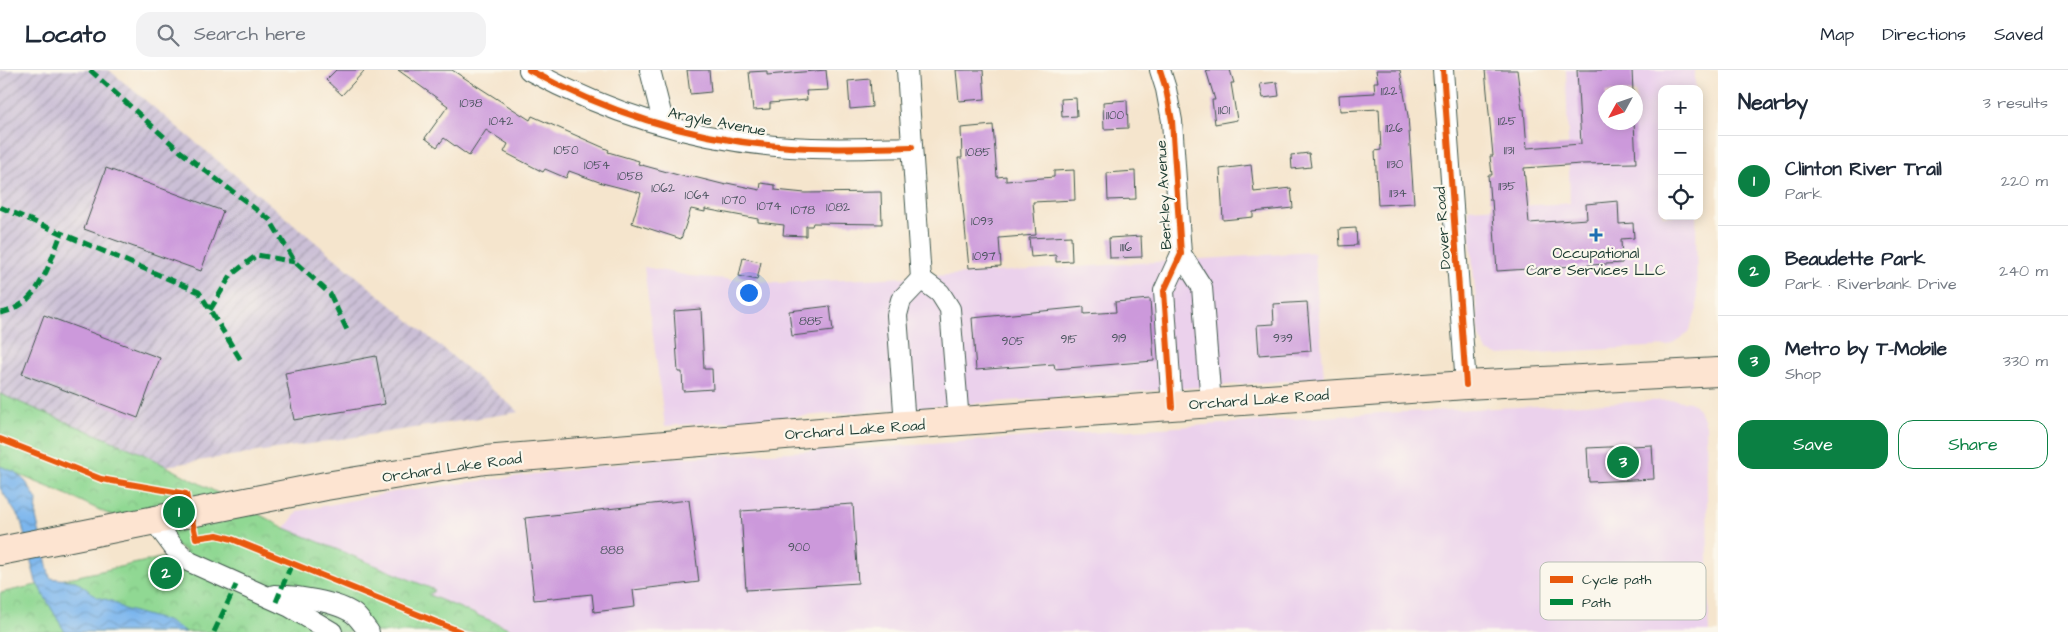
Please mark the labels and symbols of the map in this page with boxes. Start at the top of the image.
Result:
house number: 1122 [1381,83,1398,100]
north arrow [1598,85,1643,130]
house number: 1038 [460,95,483,112]
street label: Argyle Avenue [666,102,768,143]
house number: 1101 [1218,102,1231,119]
house number: 1100 [1106,107,1125,124]
house number: 1042 [489,113,513,130]
house number: 1125 [1498,113,1517,130]
house number: 1126 [1385,120,1403,137]
street label: Berkley Avenue [1151,140,1178,250]
house number: 1050 [553,142,579,159]
house number: 1131 [1504,142,1515,159]
house number: 1085 [965,144,991,161]
house number: 1130 [1387,156,1404,173]
house number: 1054 [584,157,610,174]
house number: 1058 [617,168,643,185]
house number: 1135 [1498,178,1516,195]
house number: 1062 [651,180,675,197]
house number: 1134 [1389,185,1407,202]
street label: Dover Road [1430,186,1456,270]
house number: 1064 [685,187,709,204]
house number: 1070 [722,192,746,209]
house number: 1074 [757,198,781,215]
house number: 1082 [826,199,850,216]
house number: 1078 [791,202,815,219]
house number: 1093 [971,213,993,230]
marker: Occupational Care Services LLC [1589,228,1603,242]
house number: 1116 [1120,239,1133,256]
place label: Occupational Care Services LLC [1526,243,1666,281]
house number: 1097 [972,248,996,265]
your location [736,280,762,306]
house number: 885 [799,313,824,330]
house number: 919 [1111,330,1127,347]
house number: 939 [1273,330,1293,347]
house number: 915 [1061,331,1078,348]
house number: 905 [1002,333,1025,350]
street label: Orchard Lake Road [1188,385,1330,415]
street label: Orchard Lake Road [784,415,926,445]
pin: 3 [1607,443,1639,481]
street label: Orchard Lake Road [381,448,523,488]
pin: 1 [163,493,195,531]
house number: 900 [788,539,810,556]
house number: 888 [600,542,624,559]
pin: 2 [150,554,182,592]
legend [1540,562,1706,620]
text: Cycle path [1582,570,1651,590]
text: Path [1582,593,1611,613]

